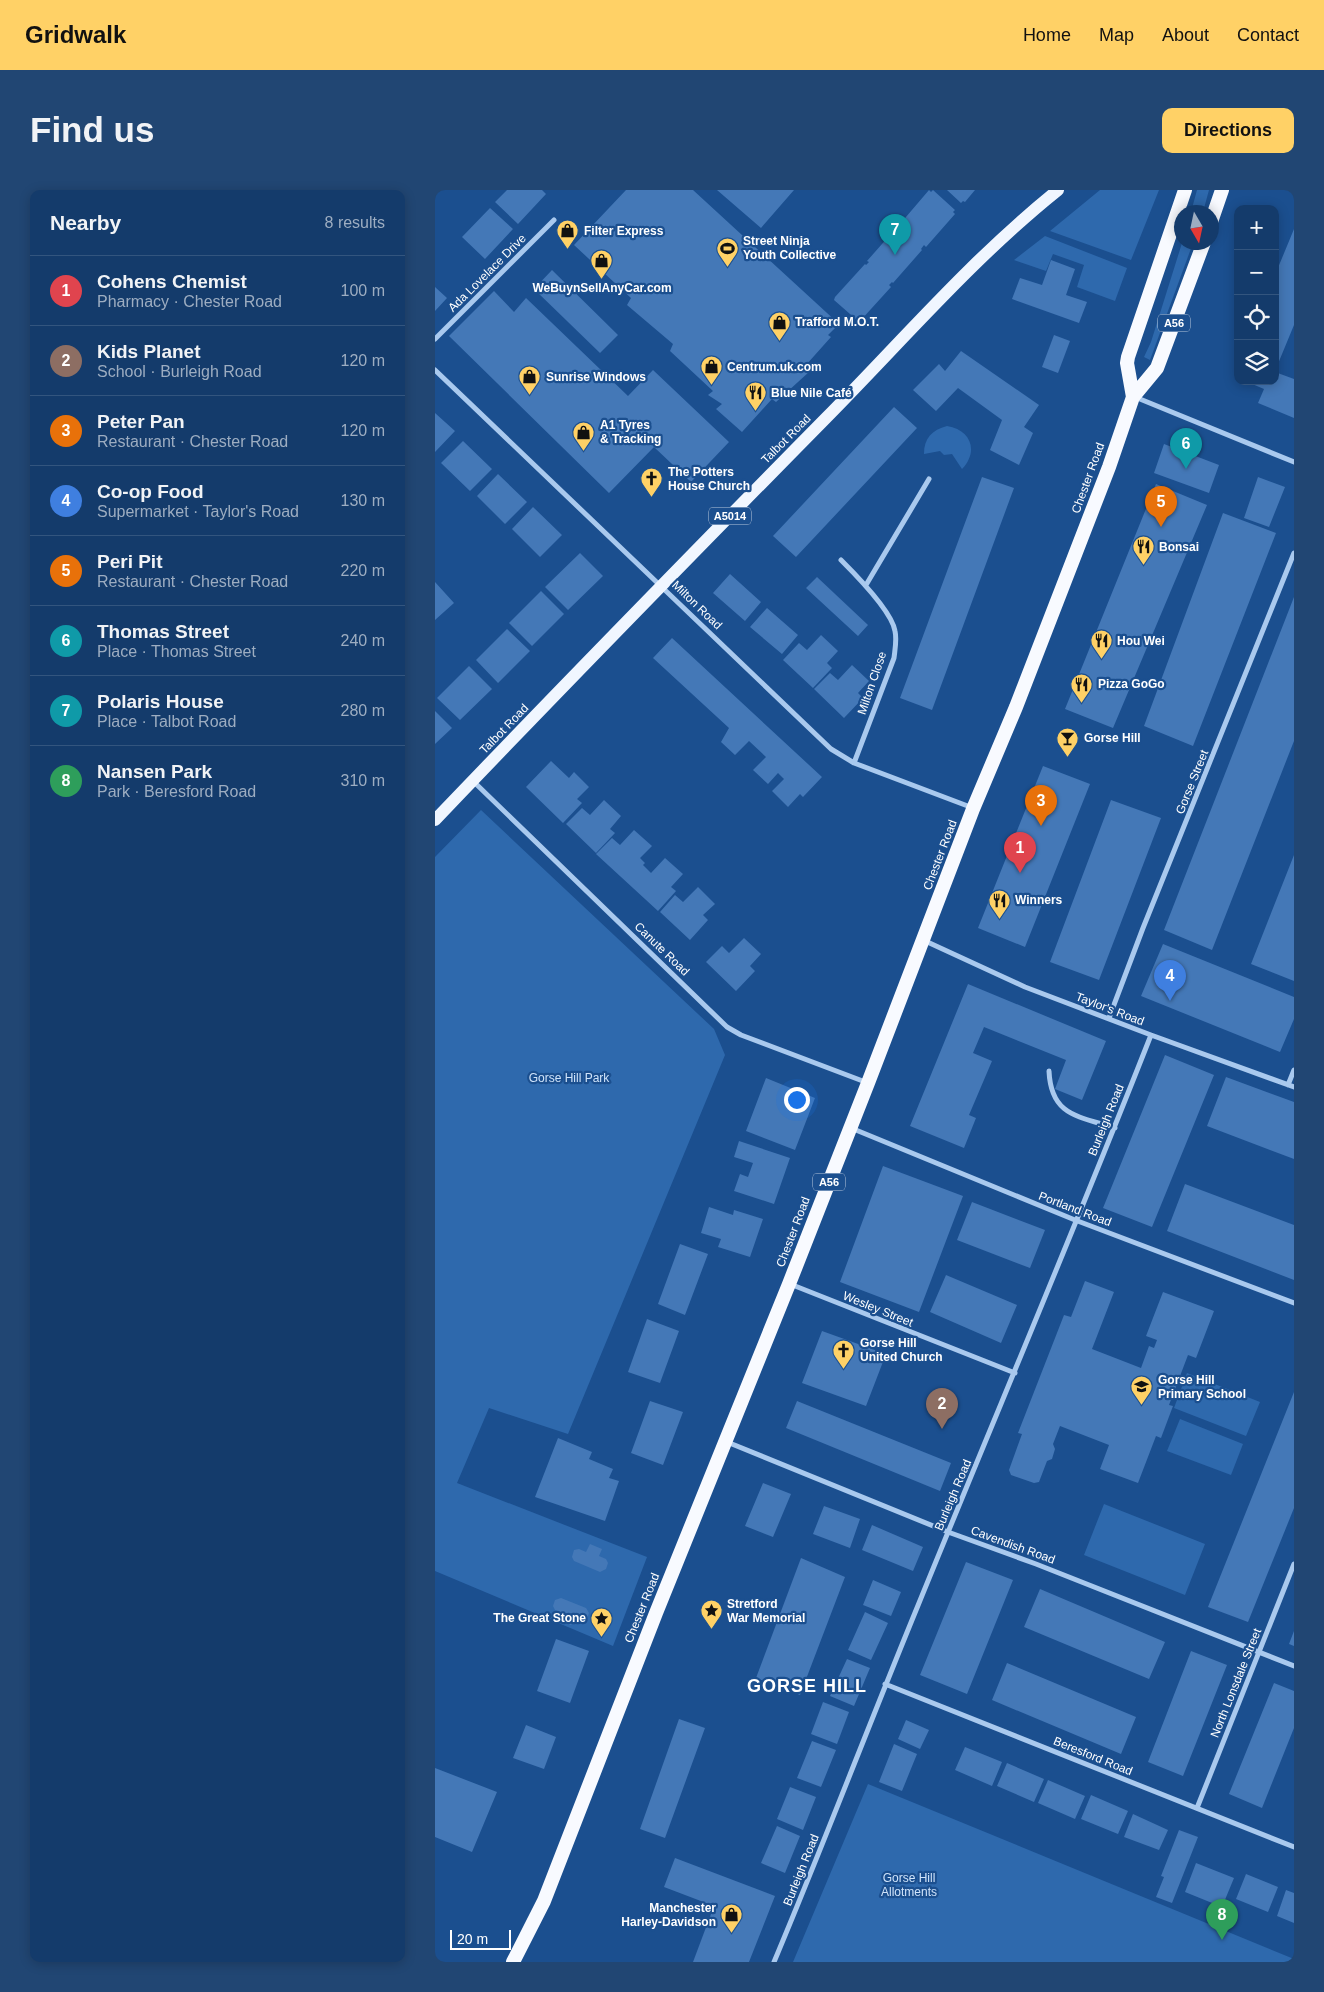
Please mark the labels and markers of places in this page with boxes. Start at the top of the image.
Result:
pin: 7 [879,214,911,255]
shop icon: Filter Express [556,219,580,250]
place label: Filter Express [584,224,664,238]
place label: Street Ninja Youth Collective [743,234,836,262]
sports icon: Street Ninja Youth Collective [715,236,739,267]
shop icon: WeBuynSellAnyCar.com [590,249,614,280]
place label: WeBuynSellAnyCar.com [532,281,672,295]
shop icon: Trafford M.O.T. [767,310,791,341]
place label: Trafford M.O.T. [795,315,879,329]
shop icon: Centrum.uk.com [699,355,723,386]
place label: Centrum.uk.com [727,360,822,374]
shop icon: Sunrise Windows [518,365,542,396]
place label: Sunrise Windows [546,370,646,384]
restaurant icon: Blue Nile Café [743,381,767,412]
place label: Blue Nile Café [771,386,852,400]
place label: A1 Tyres & Tracking [600,418,661,446]
shop icon: A1 Tyres & Tracking [572,420,596,451]
pin: 6 [1170,428,1202,469]
place label: The Potters House Church [668,465,750,493]
church icon: The Potters House Church [640,467,664,498]
pin: 5 [1145,486,1177,527]
restaurant icon: Bonsai [1131,535,1155,566]
place label: Bonsai [1159,540,1199,554]
restaurant icon: Hou Wei [1089,629,1113,660]
place label: Hou Wei [1117,634,1165,648]
restaurant icon: Pizza GoGo [1070,672,1094,703]
place label: Pizza GoGo [1098,677,1165,691]
bar icon: Gorse Hill [1056,726,1080,757]
place label: Gorse Hill [1084,731,1141,745]
pin: 3 [1025,785,1057,826]
pin: 1 [1004,832,1036,873]
restaurant icon: Winners [987,888,1011,919]
place label: Winners [1015,893,1063,907]
pin: 4 [1154,960,1186,1001]
place label: Gorse Hill United Church [860,1336,943,1364]
church icon: Gorse Hill United Church [832,1338,856,1369]
place label: Gorse Hill Primary School [1158,1373,1246,1401]
school or university icon: Gorse Hill Primary School [1130,1375,1154,1406]
pin: 2 [926,1388,958,1429]
place label: Stretford War Memorial [727,1597,805,1625]
place icon: Stretford War Memorial [699,1599,723,1630]
place icon: The Great Stone [590,1606,614,1637]
place label: The Great Stone [493,1611,586,1625]
pin: 8 [1206,1899,1238,1940]
place label: Manchester Harley-Davidson [621,1901,716,1929]
shop icon: Manchester Harley-Davidson [720,1903,744,1934]

